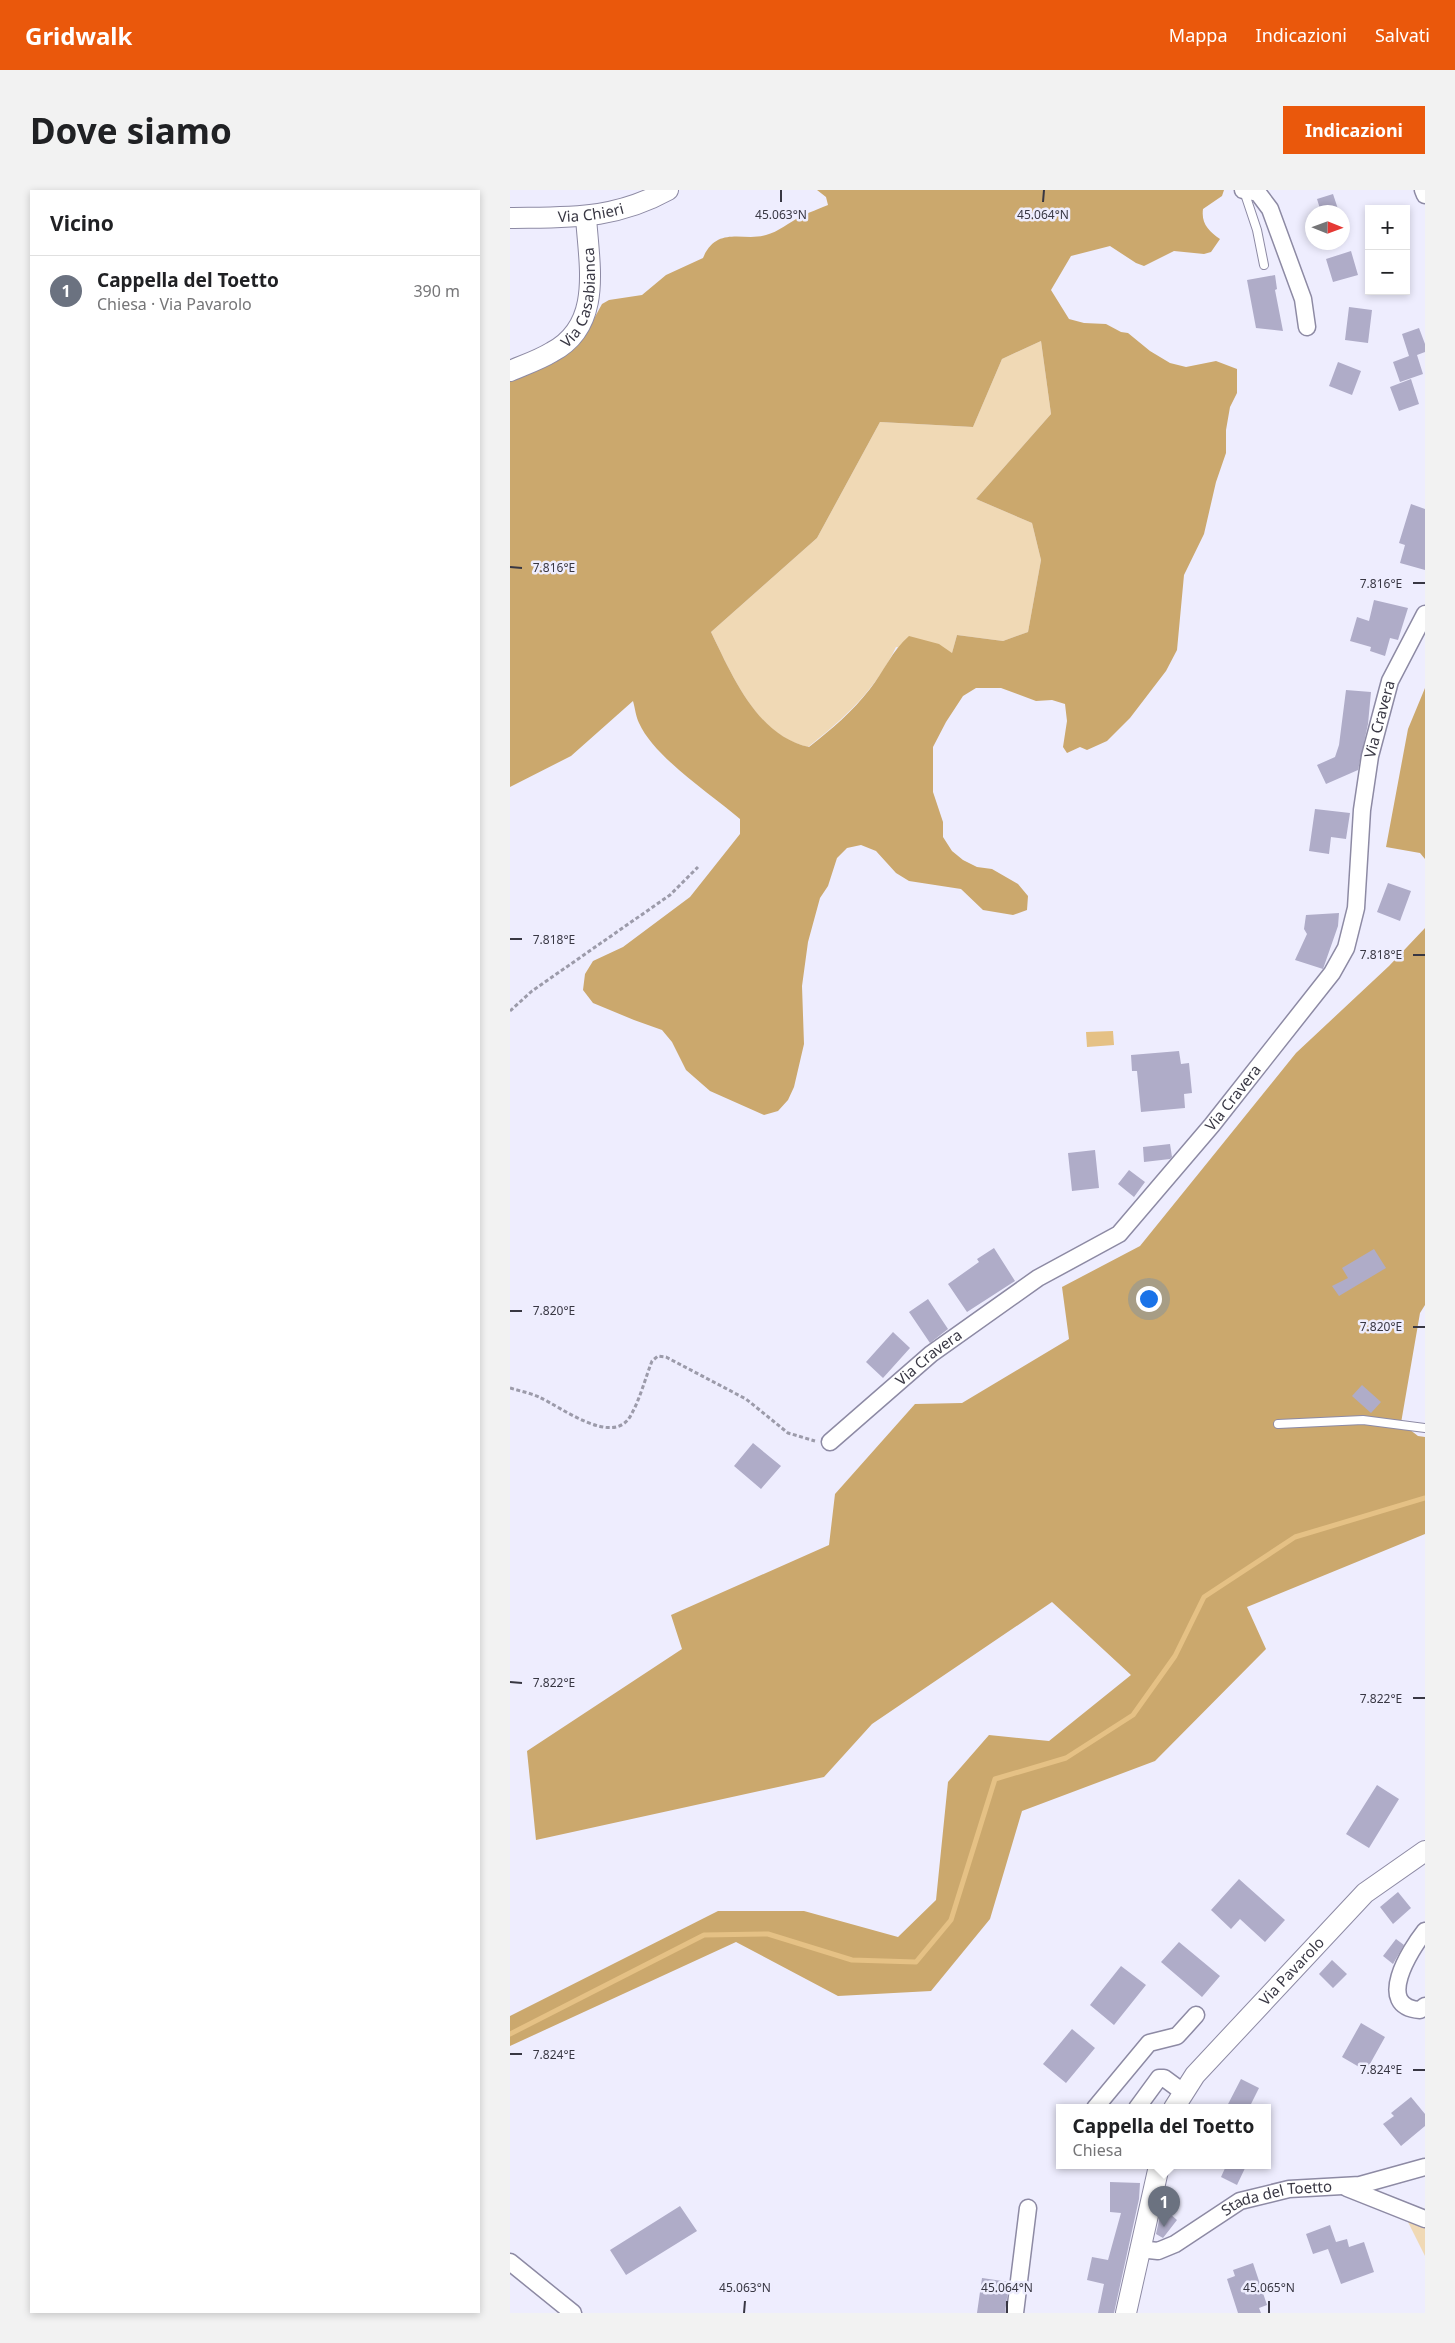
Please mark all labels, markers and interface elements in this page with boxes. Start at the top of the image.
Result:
text: Gridwalk [25,19,132,52]
text: Mappa [1169,23,1228,47]
text: Indicazioni [1256,23,1347,47]
text: Salvati [1375,23,1430,47]
button: Indicazioni [1283,106,1425,154]
text: Dove siamo [30,107,232,154]
street label: Via Chieri [557,198,626,226]
north arrow [1305,205,1350,250]
map controls [1365,205,1410,295]
button: + [1365,205,1410,250]
text: 45.063°N [755,206,807,223]
text: 45.064°N [1017,206,1069,223]
text: Vicino [50,209,114,237]
street label: Via Casabianca [556,247,599,352]
button: − [1365,250,1410,295]
text: Cappella del Toetto [97,267,279,293]
text: 1 [61,280,71,302]
text: 390 m [413,280,460,302]
text: Chiesa · Via Pavarolo [97,293,252,315]
text: 7.816°E [533,559,575,576]
text: 7.816°E [1360,575,1402,592]
street label: Via Cravera [1359,678,1399,760]
text: 7.818°E [533,931,575,948]
text: 7.818°E [1360,946,1402,963]
street label: Via Cravera [1200,1060,1265,1135]
your location [1136,1286,1162,1312]
text: 7.820°E [533,1302,575,1319]
text: 7.820°E [1360,1318,1402,1335]
street label: Via Cravera [891,1324,965,1389]
text: 7.822°E [533,1674,575,1691]
text: 7.822°E [1360,1690,1402,1707]
street label: Via Pavarolo [1254,1932,1328,2009]
text: 7.824°E [533,2046,575,2063]
text: 7.824°E [1360,2061,1402,2078]
popup [1056,2104,1271,2169]
text: Cappella del Toetto [1073,2113,1254,2139]
text: Chiesa [1073,2139,1122,2161]
street label: Stada del Toetto [1217,2176,1333,2220]
pin: 1 [1148,2186,1180,2227]
text: 45.063°N [719,2279,771,2296]
text: 45.064°N [981,2279,1033,2296]
text: 45.065°N [1243,2279,1295,2296]

